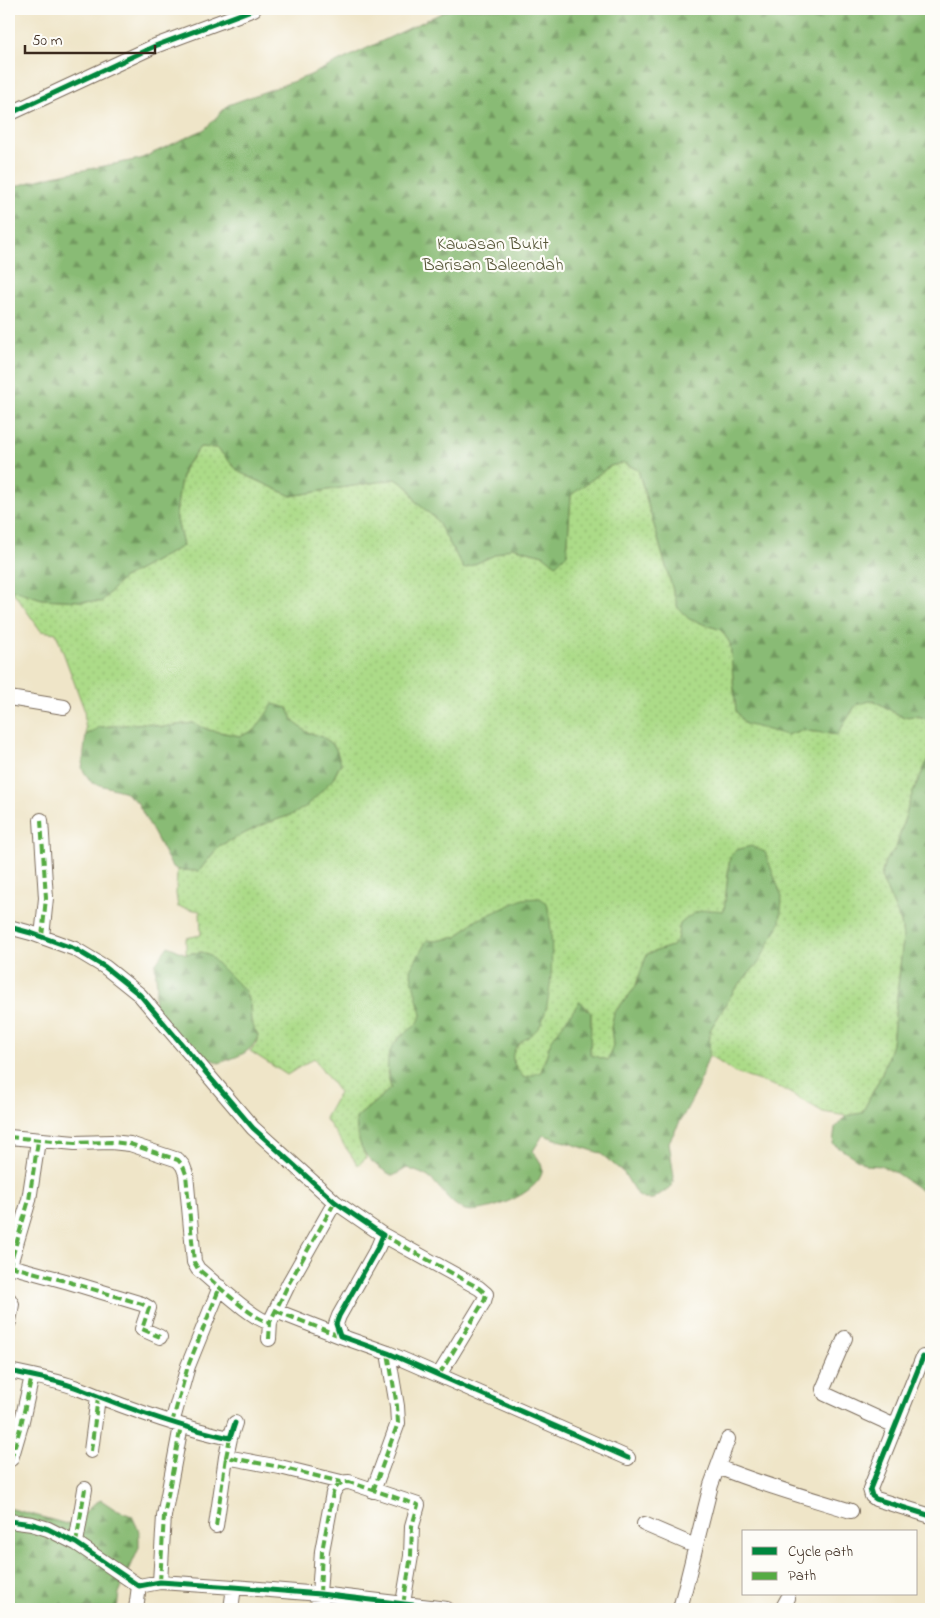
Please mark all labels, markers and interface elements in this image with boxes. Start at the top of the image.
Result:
scale bar [25,22,155,54]
text: 50 m [32,30,63,52]
park label: Kawasan Bukit Barisan Baleendah [421,232,564,279]
legend [742,1530,918,1596]
text: Cycle path [788,1541,853,1564]
text: Path [788,1565,816,1587]

